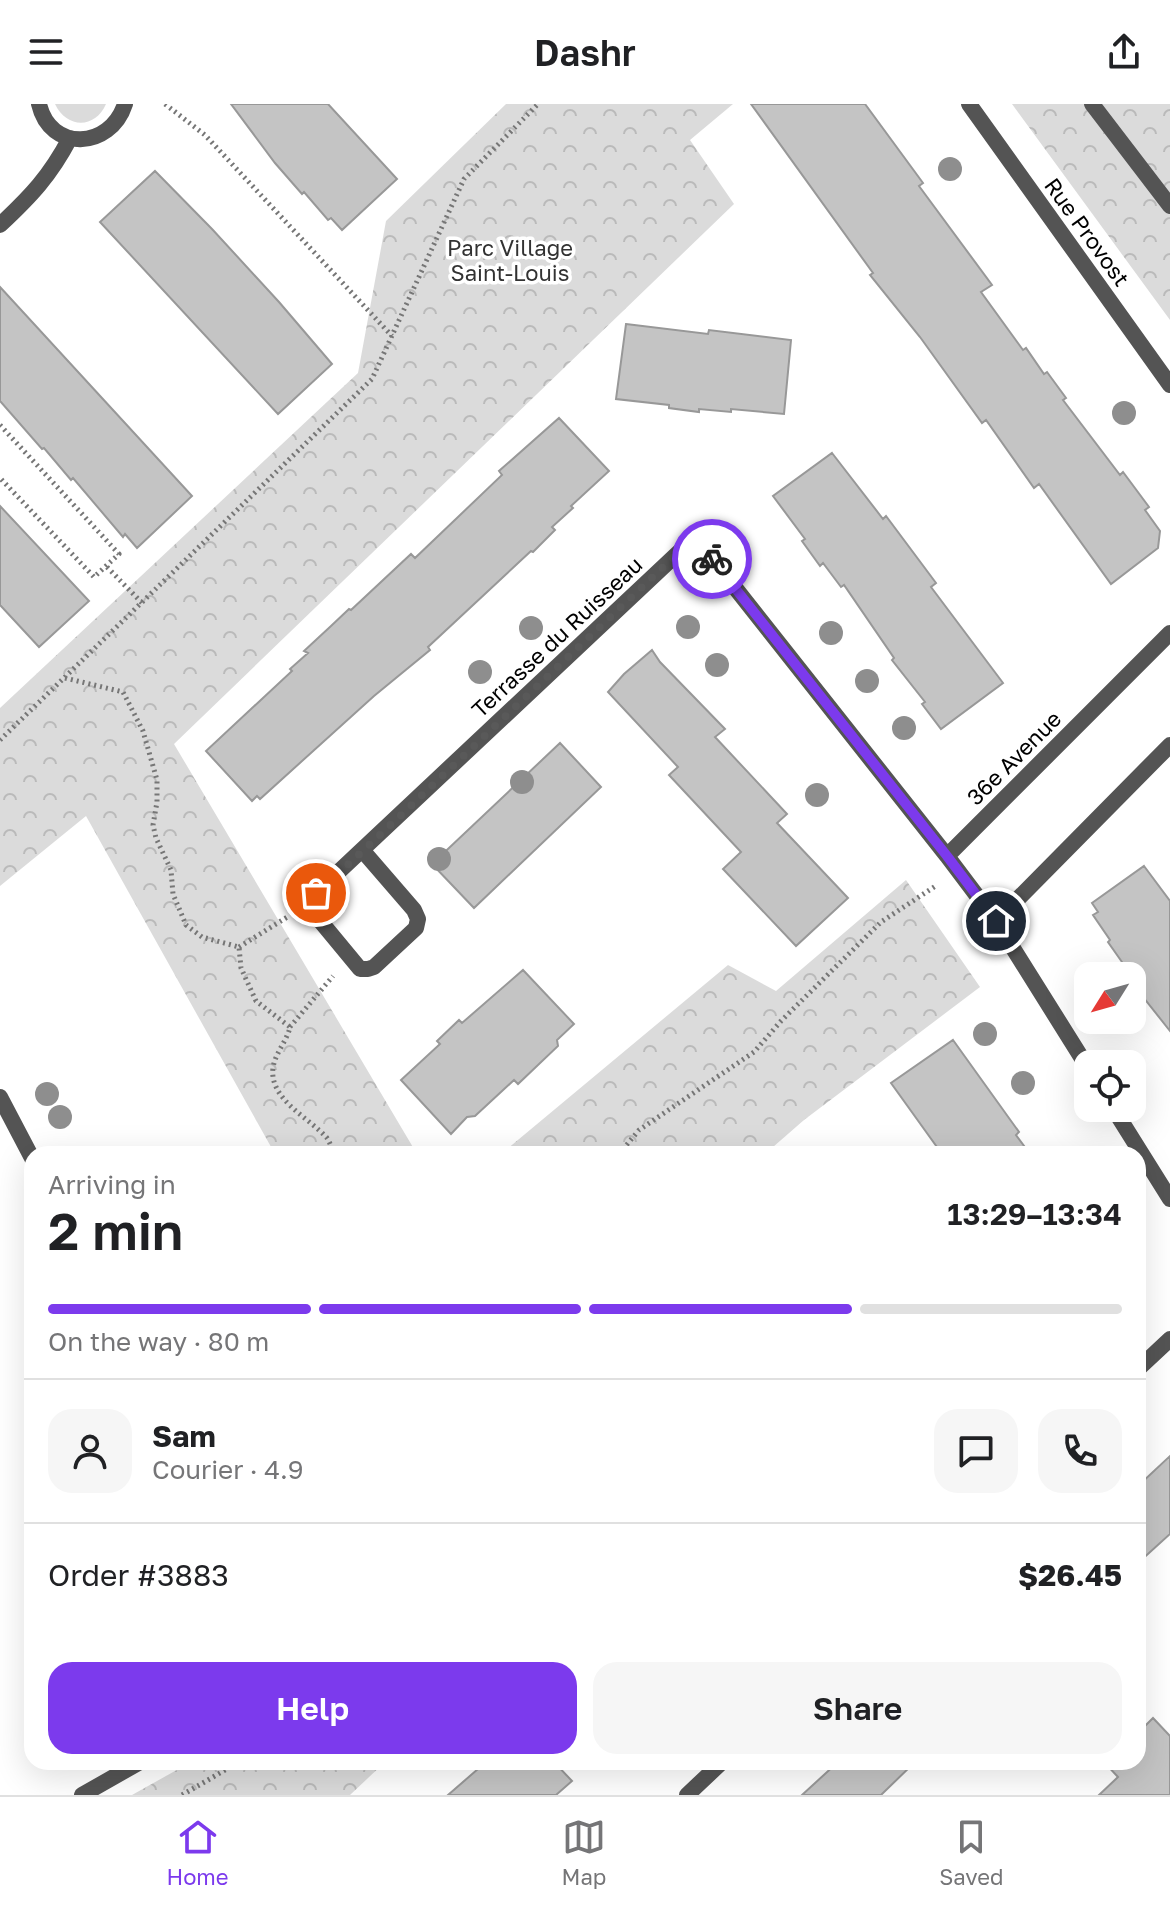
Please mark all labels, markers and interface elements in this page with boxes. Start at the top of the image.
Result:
icon: menu [24,30,68,74]
icon: share [1102,30,1146,74]
text: Dashr [534,31,636,74]
street label: Rue Provost [1039,172,1136,291]
park label: Parc Village Saint-Louis [447,234,573,286]
courier [672,519,752,599]
icon: bike [690,537,734,581]
street label: Terrasse du Ruisseau [466,551,648,723]
street label: 36e Avenue [961,705,1066,810]
pin [282,859,350,927]
icon: bag [294,871,338,915]
pin [962,887,1030,955]
icon: home [974,899,1018,943]
north arrow [1074,962,1146,1034]
map controls [1074,962,1146,1122]
button: locate [1074,1050,1146,1122]
text: Arriving in [48,1169,176,1200]
text: 13:29–13:34 [947,1196,1122,1232]
text: 2 min [48,1199,183,1261]
text: On the way · 80 m [48,1326,269,1357]
button: person [48,1409,132,1493]
button: chat [934,1409,1018,1493]
button: phone [1038,1409,1122,1493]
text: Sam [152,1418,216,1454]
text: Courier · 4.9 [152,1454,304,1485]
text: Order #3883 [48,1557,229,1593]
text: $26.45 [1018,1557,1122,1593]
button: Help [48,1662,577,1754]
button: Share [593,1662,1122,1754]
tab: Home [166,1815,229,1890]
tab: Map [561,1815,606,1890]
tab: Saved [939,1815,1004,1890]

